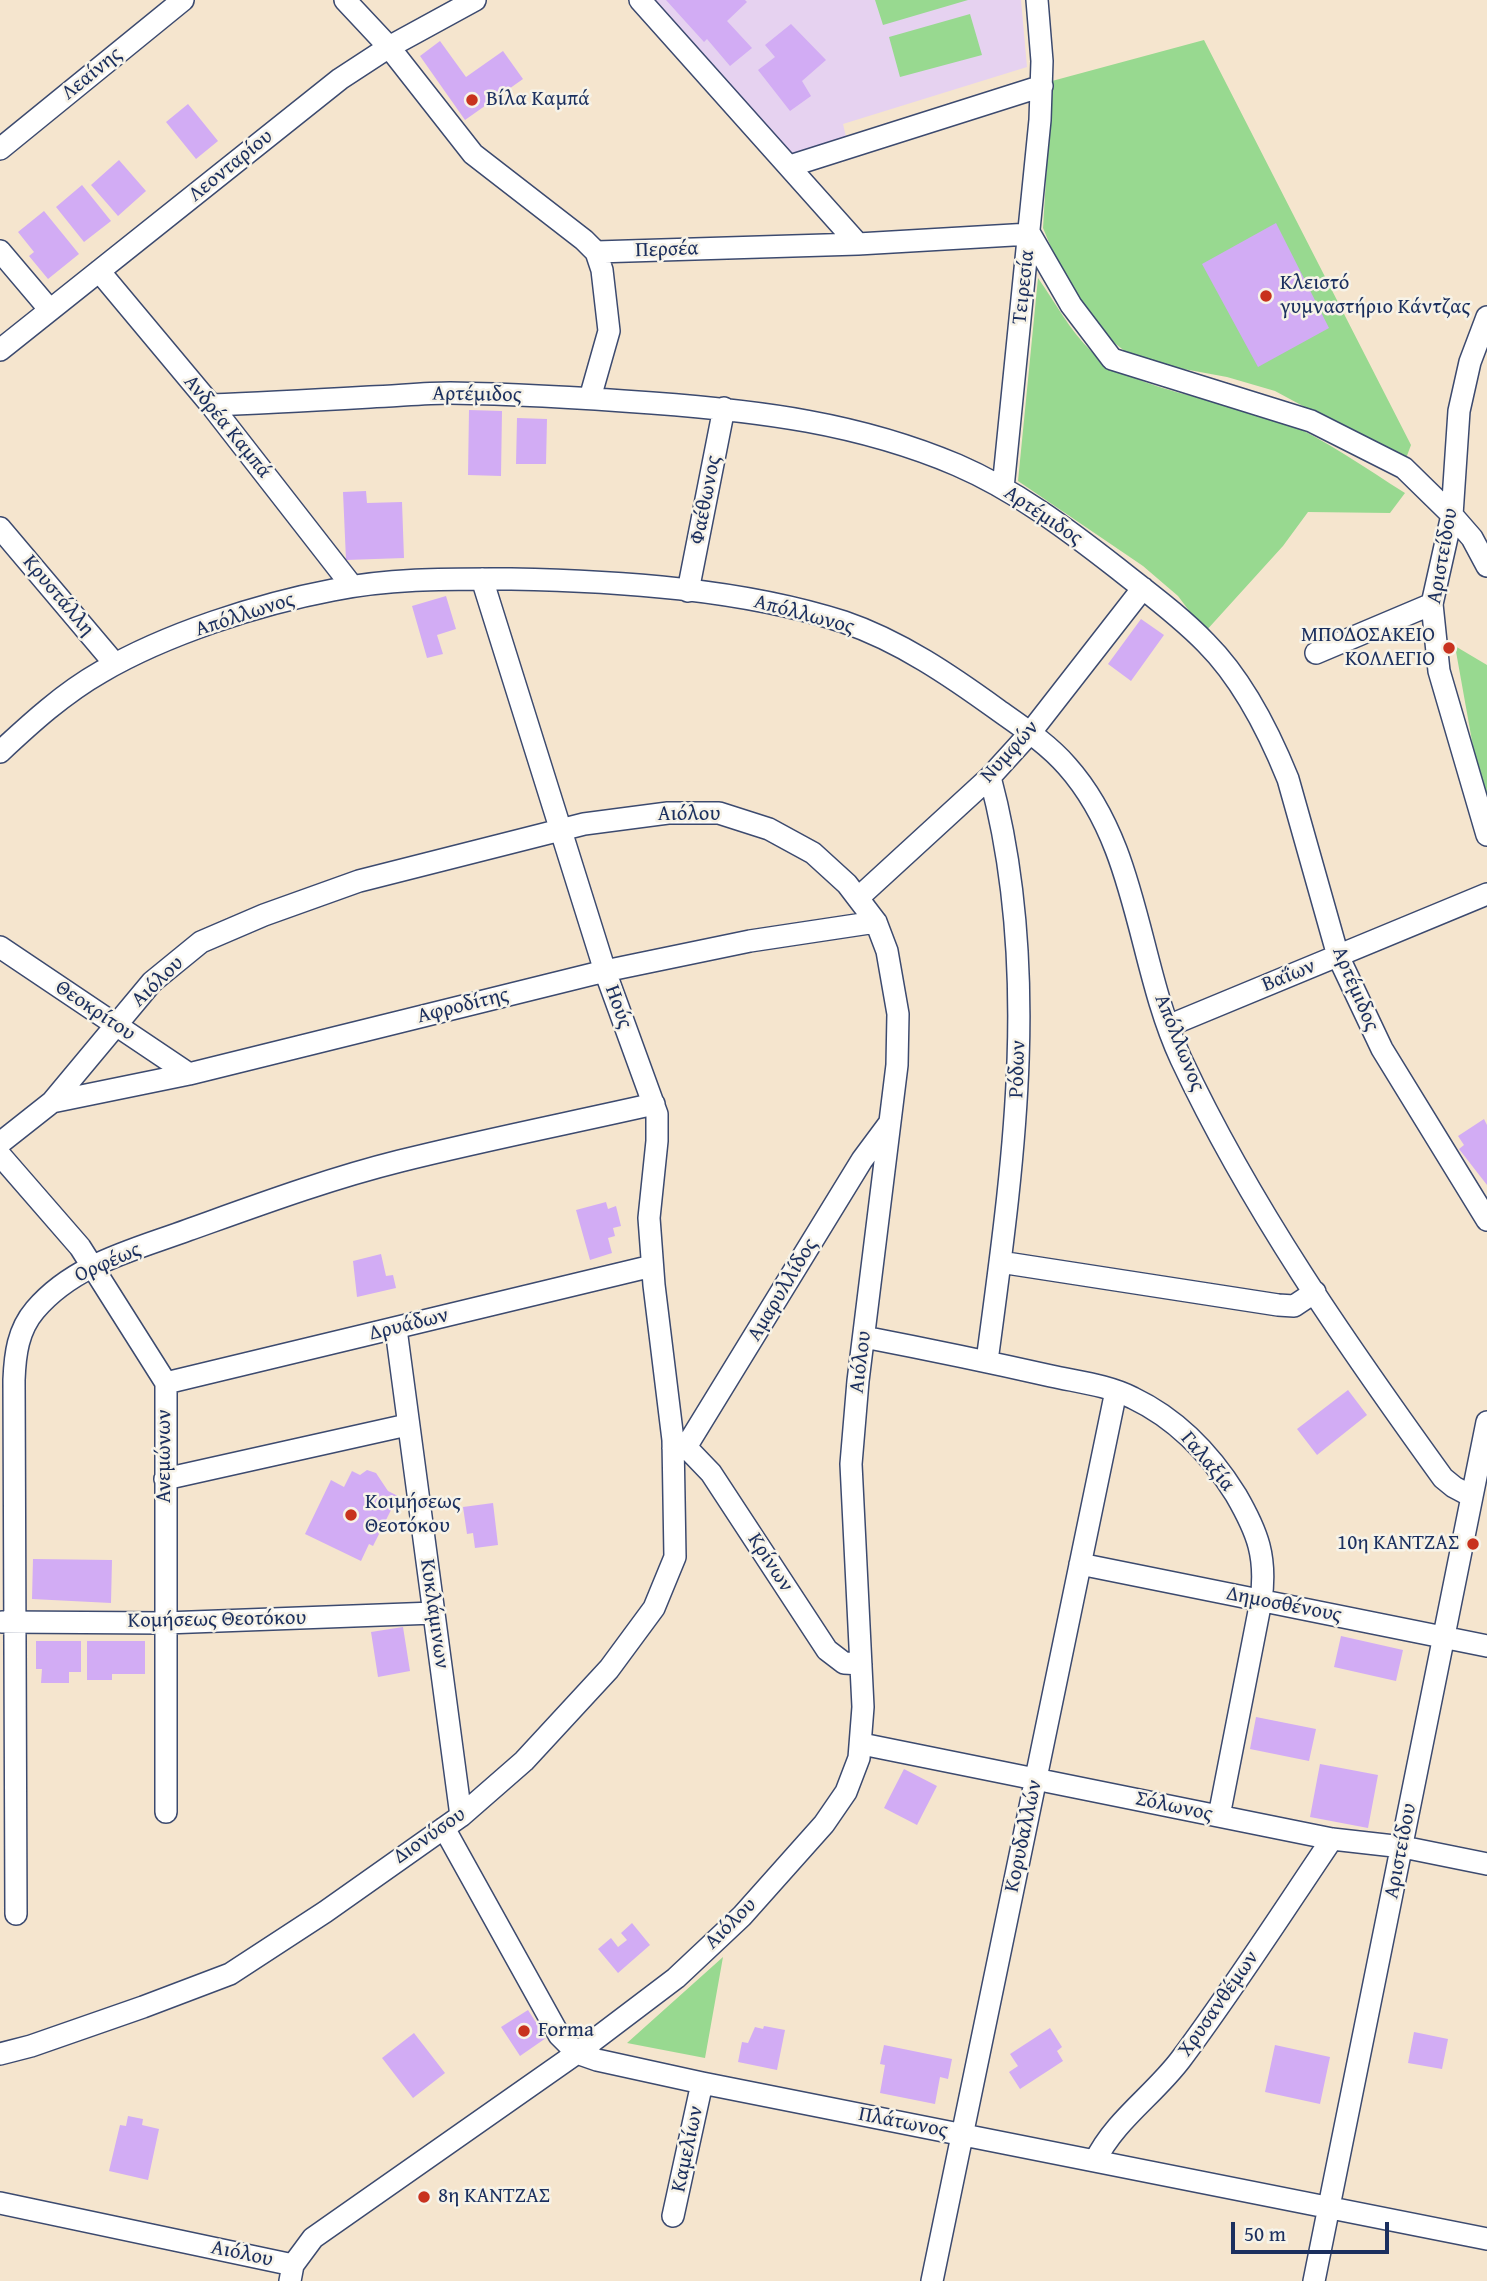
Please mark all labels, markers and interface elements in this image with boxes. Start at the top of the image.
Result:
street label: Λεαίνης [57,42,127,106]
place label: Βίλα Καμπά [486,87,590,113]
marker: Βίλα Καμπά [464,92,480,108]
street label: Λεονταρίου [184,124,278,208]
street label: Περσέα [635,236,699,264]
street label: Tειρεσία [1008,249,1040,325]
place label: Κλειστό γυμναστήριο Κάντζας [1280,271,1470,321]
marker: Κλειστό γυμναστήριο Κάντζας [1258,288,1274,304]
street label: Ανδρέα Καμπά [178,370,276,484]
street label: Αρτέμιδος [432,382,522,408]
street label: Φαέθωνος [685,453,727,547]
street label: Αρτέμιδος [999,481,1087,551]
street label: Αριστείδου [1422,506,1464,606]
street label: Κρυστάλλη [17,550,99,642]
street label: Απόλλωνος [192,587,298,643]
street label: Απόλλωνος [751,590,857,640]
place label: ΜΠΟΔΟΣΑΚΕΙΟ ΚΟΛΛΕΓΙΟ [1301,623,1435,673]
marker: ΜΠΟΔΟΣΑΚΕΙΟ ΚΟΛΛΕΓΙΟ [1441,640,1457,656]
street label: Νυμφών [975,716,1045,788]
street label: Αιόλου [658,802,720,828]
street label: Αρτέμιδος [1326,943,1384,1035]
street label: Αιόλου [127,951,189,1013]
street label: Βαΐων [1259,954,1319,998]
street label: Θεοκρίτου [50,975,140,1047]
street label: Αφροδίτης [415,982,511,1030]
street label: Ηούς [599,982,637,1032]
street label: Απόλλωνος [1148,991,1210,1095]
street label: Ρόδων [1004,1040,1032,1098]
street label: Αμαρυλλίδος [742,1234,824,1346]
street label: Ορφέως [71,1237,145,1289]
street label: Δρυάδων [367,1303,451,1347]
street label: Αιόλου [845,1329,877,1395]
street label: Ανεμώνων [152,1409,178,1503]
street label: Γαλαξία [1175,1427,1239,1497]
place label: Κοιμήσεως Θεοτόκου [365,1490,461,1540]
marker: Κοιμήσεως Θεοτόκου [343,1507,359,1523]
street label: Κρίνων [742,1529,798,1597]
place label: 10η ΚΑΝΤΖΑΣ [1337,1531,1459,1557]
marker: 10η ΚΑΝΤΖΑΣ [1465,1536,1481,1552]
street label: Κυκλάμινων [414,1557,454,1671]
street label: Δημοσθένους [1224,1581,1344,1629]
street label: Κομήσεως Θεοτόκου [127,1606,307,1634]
street label: Κορυδαλλών [1000,1777,1048,1895]
street label: Σόλωνος [1133,1787,1215,1827]
street label: Αριστείδου [1379,1801,1423,1901]
street label: Διονύσου [389,1802,471,1870]
street label: Αιόλου [700,1893,762,1955]
street label: Χρυσανθέμων [1173,1946,1265,2062]
place label: Forma [538,2018,594,2044]
marker: Forma [516,2023,532,2039]
street label: Πλάτωνος [856,2102,950,2144]
street label: Καμελίων [667,2104,709,2194]
place label: 8η ΚΑΝΤΖΑΣ [438,2184,550,2210]
marker: 8η ΚΑΝΤΖΑΣ [416,2189,432,2205]
scale bar [1235,2208,1392,2252]
text: 50 m [1244,2218,1286,2249]
street label: Αιόλου [209,2235,275,2273]

